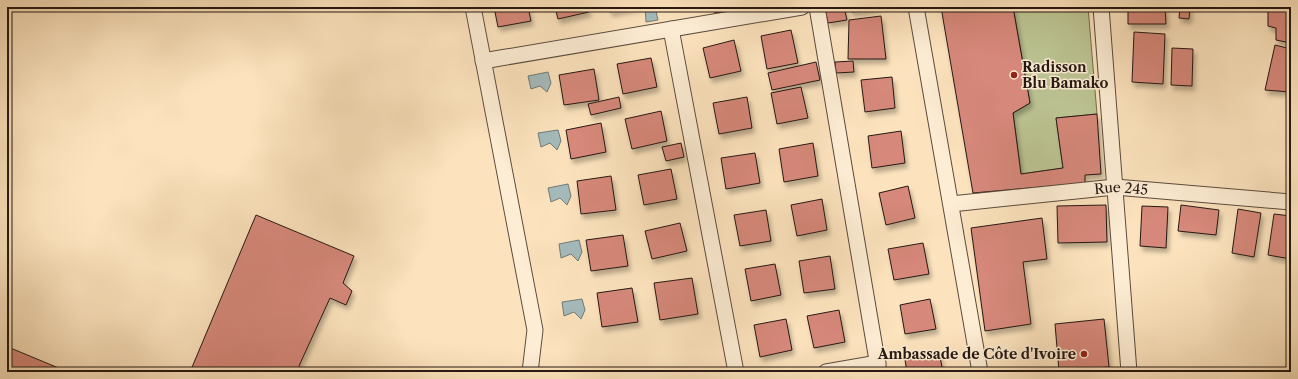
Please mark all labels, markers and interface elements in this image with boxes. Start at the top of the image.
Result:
place label: Radisson Blu Bamako [1022,58,1108,92]
marker: Radisson Blu Bamako [1009,70,1019,80]
street label: Rue 245 [1093,178,1149,199]
place label: Ambassade de Côte d'Ivoire [877,345,1076,363]
marker: Ambassade de Côte d'Ivoire [1079,349,1089,359]

